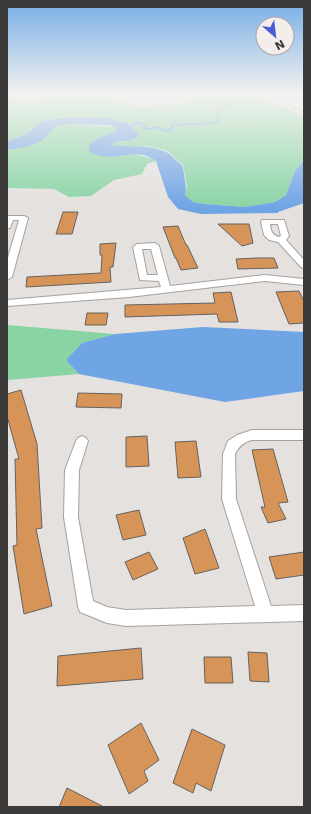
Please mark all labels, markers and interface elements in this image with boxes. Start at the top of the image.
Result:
north arrow [255,16,295,56]
text: N [272,36,287,52]

